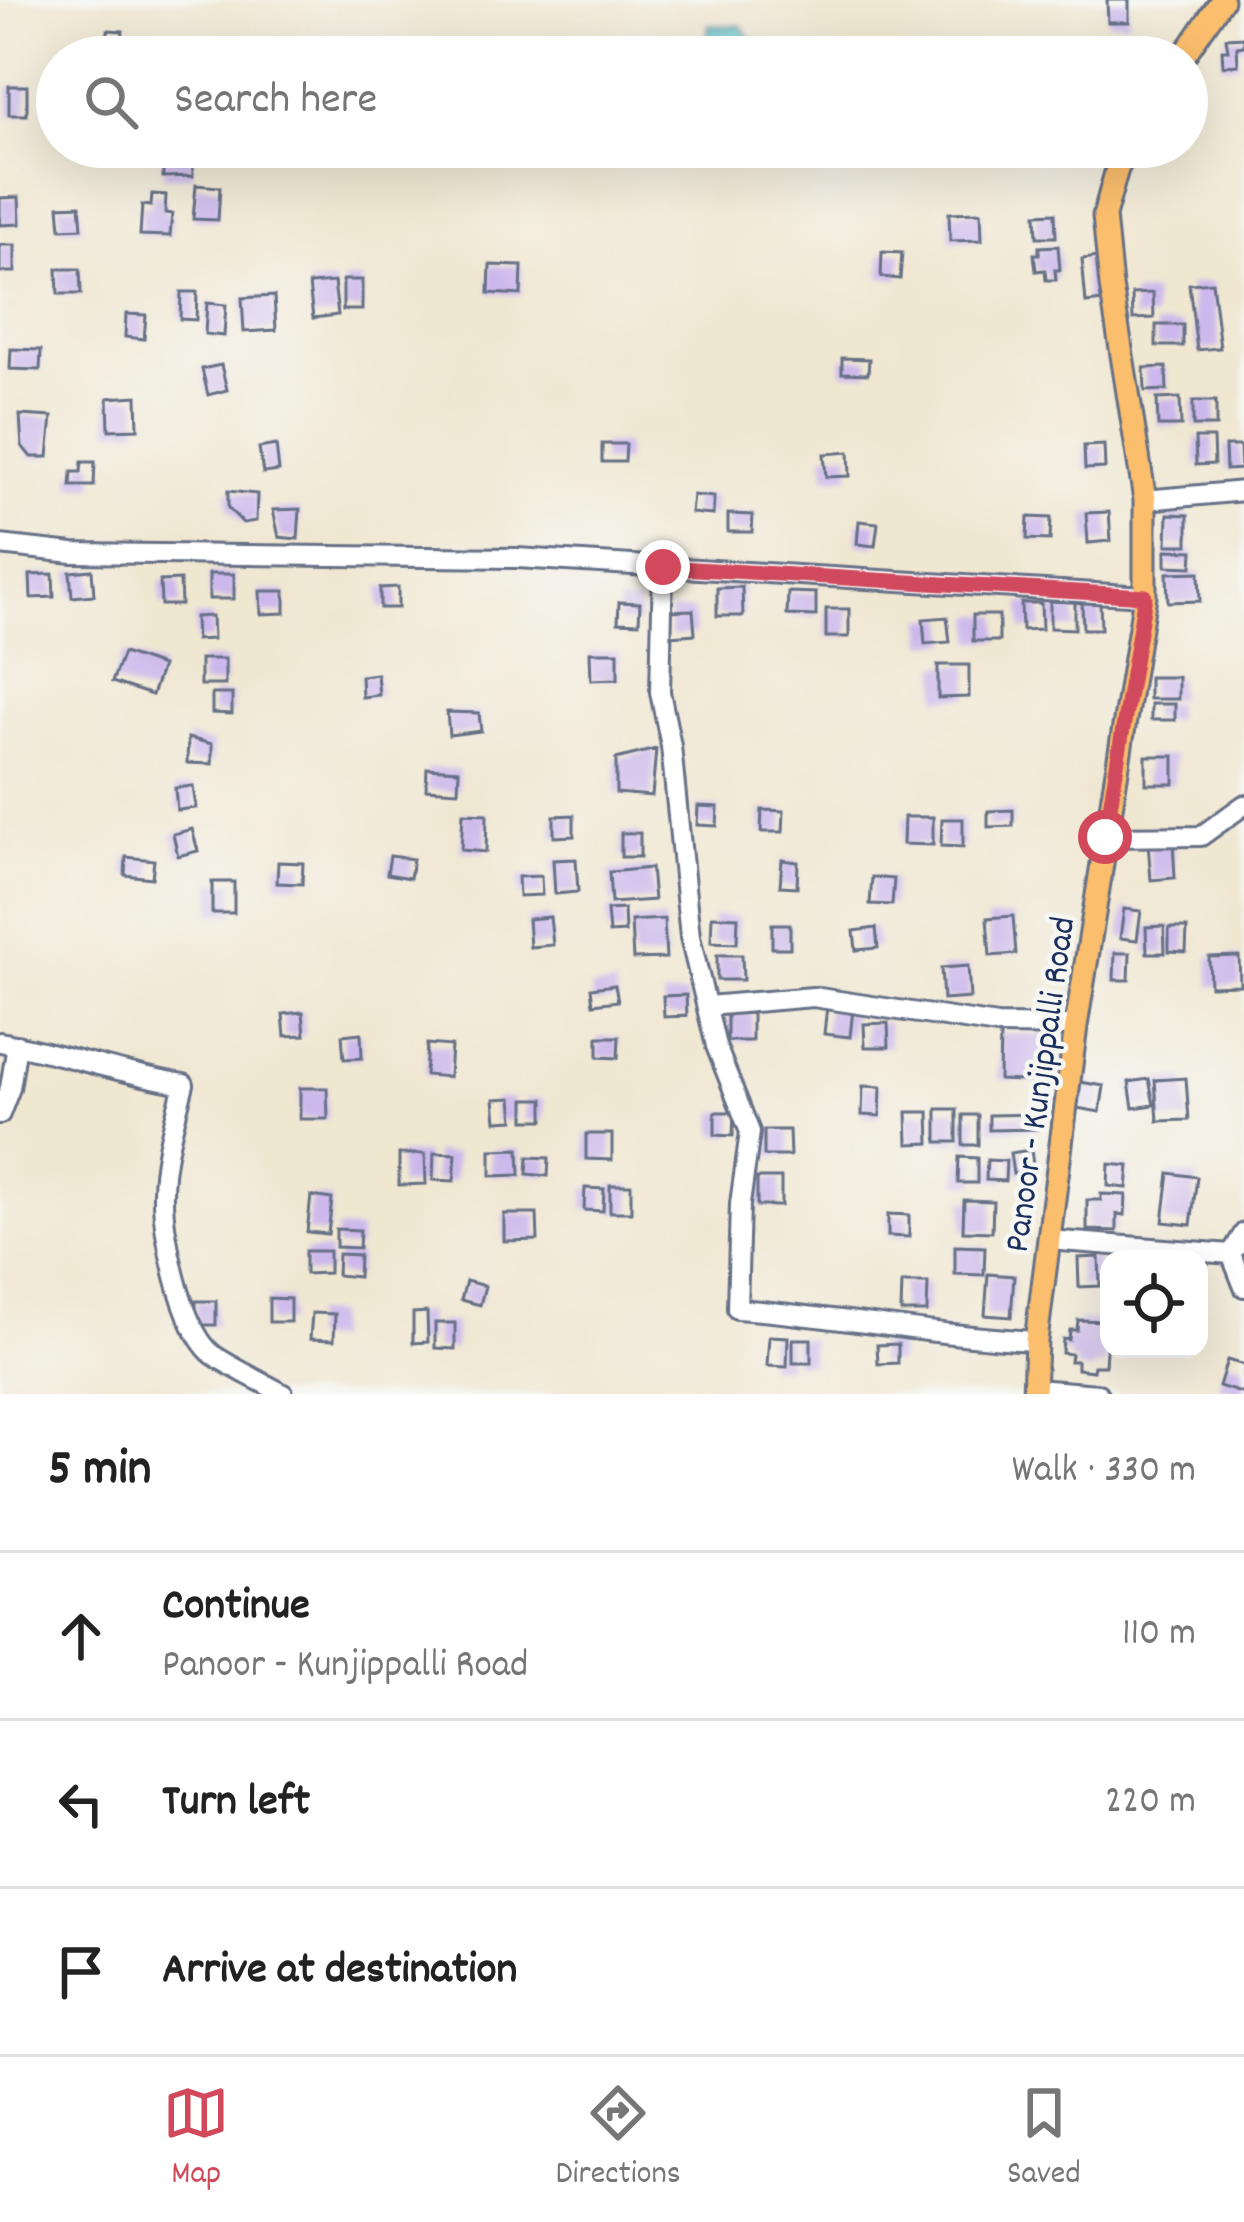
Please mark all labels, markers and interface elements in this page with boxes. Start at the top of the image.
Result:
search box [36,36,1208,168]
icon: search [78,69,144,135]
text: Search here [174,70,377,134]
route end [636,540,690,594]
route start [1078,810,1132,864]
street label: Panoor - Kunjippalli Road [994,914,1092,1256]
map controls [1100,1250,1208,1358]
button: locate [1100,1250,1208,1358]
text: 5 min [48,1436,151,1508]
text: Walk · 330 m [1012,1445,1196,1500]
text: Continue [162,1576,310,1640]
icon: ahead [48,1603,114,1669]
text: 110 m [1122,1608,1196,1663]
text: Panoor - Kunjippalli Road [162,1640,528,1695]
icon: left [48,1771,114,1837]
text: Turn left [162,1772,310,1836]
text: 220 m [1105,1776,1196,1831]
icon: arrive [48,1939,114,2005]
text: Arrive at destination [162,1940,517,2004]
tab: Map [163,2080,229,2199]
tab: Directions [556,2080,681,2199]
tab: Saved [1007,2080,1081,2199]

